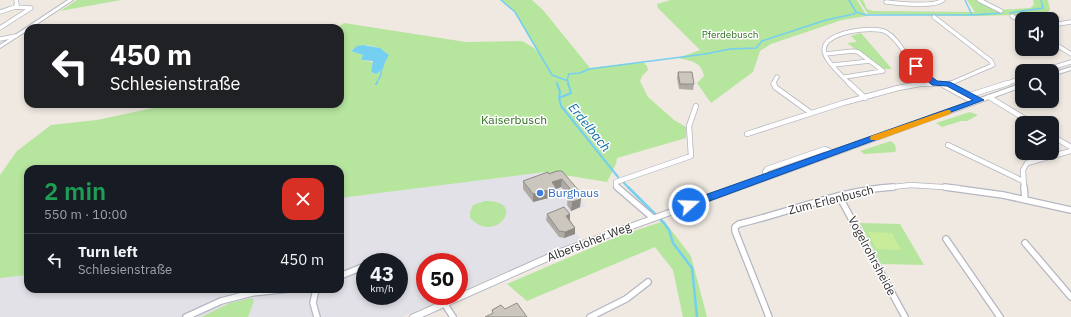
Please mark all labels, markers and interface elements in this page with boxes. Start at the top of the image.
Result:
map controls [1015,12,1059,160]
button: sound [1015,12,1059,56]
park label: Pferdebusch [702,28,758,41]
text: 450 m [110,36,192,73]
icon: left [44,40,96,92]
pin [899,49,933,83]
icon: arrive [905,55,927,77]
button: search [1015,64,1059,108]
text: Schlesienstraße [110,72,240,95]
water label: Erdelbach [565,99,615,155]
park label: Kaiserbusch [481,112,547,127]
button: layers [1015,116,1059,160]
text: 2 min [44,175,106,207]
button: close [282,178,324,220]
street label: Zum Erlenbusch [787,182,875,217]
position arrow [668,184,710,226]
place label: Burghaus [548,185,599,200]
marker: Burghaus [535,188,545,198]
text: 550 m · 10:00 [44,206,127,223]
street label: Vogelrohrsheide [845,213,900,298]
street label: Albersloher Weg [545,218,634,264]
text: Turn left [78,242,138,261]
icon: left [44,249,66,271]
text: 450 m [280,250,324,269]
speed limit sign: 50 [416,253,468,305]
text: 43 [370,260,394,287]
text: Schlesienstraße [78,261,172,278]
text: km/h [370,282,394,295]

